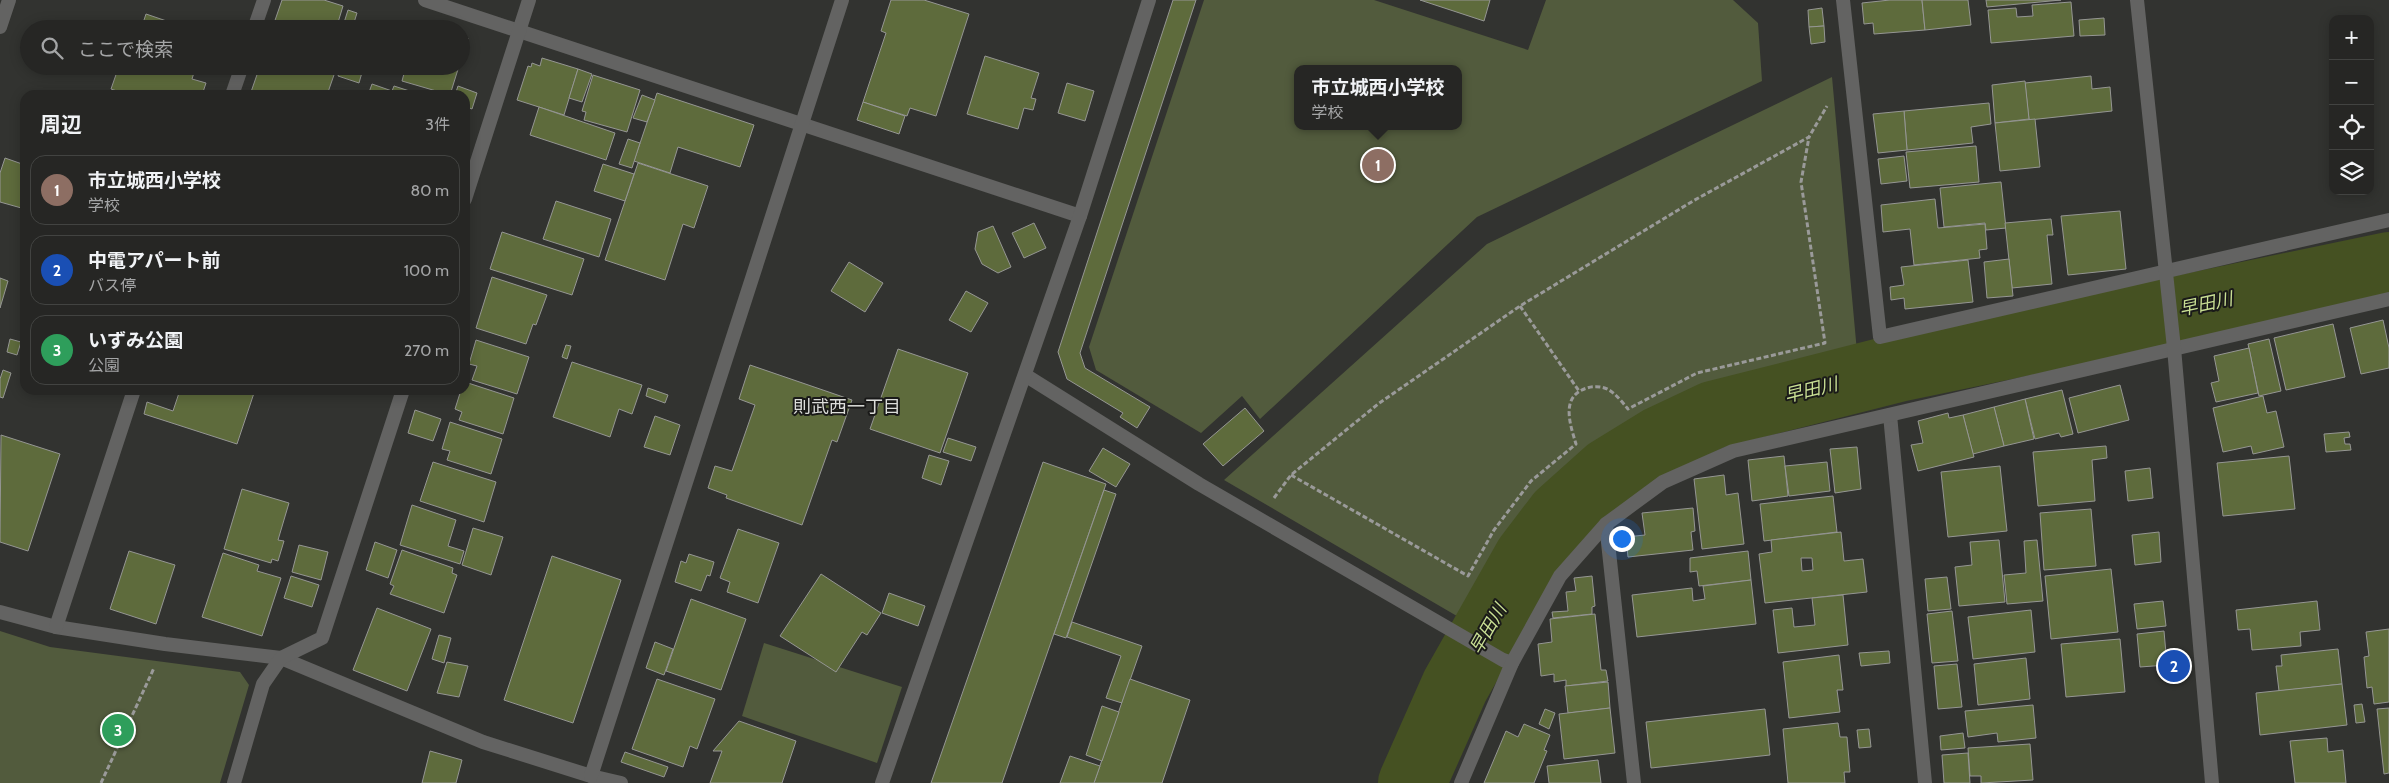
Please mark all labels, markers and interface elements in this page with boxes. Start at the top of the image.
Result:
map controls [2329,15,2374,195]
button: + [2329,15,2374,60]
search box [20,20,470,75]
icon: search [38,34,66,62]
text: ここで検索 [78,38,173,61]
button: − [2329,60,2374,105]
popup [1294,65,1462,130]
text: 市立城西小学校 [1311,76,1445,99]
text: 学校 [1311,103,1344,122]
button: locate [2329,105,2374,150]
text: 周辺 [40,112,82,137]
text: 3件 [425,115,450,134]
pin: 1 [1362,146,1394,184]
button: layers [2329,150,2374,195]
text: 市立城西小学校 [88,169,221,192]
text: 1 [54,181,60,200]
text: 80 m [411,181,449,200]
text: 学校 [88,196,120,215]
text: 中電アパート前 [88,249,221,272]
text: 2 [53,261,61,280]
text: 100 m [404,261,449,280]
text: バス停 [88,276,136,295]
water label: 早田川 [2177,287,2237,320]
text: いずみ公園 [88,329,183,352]
text: 3 [53,341,61,360]
text: 270 m [404,341,449,360]
text: 公園 [88,356,120,375]
water label: 早田川 [1782,372,1842,407]
district label: 則武西一丁目 [793,396,901,418]
your location [1609,526,1635,552]
water label: 早田川 [1465,598,1512,658]
pin: 2 [2158,647,2190,685]
pin: 3 [102,711,134,749]

